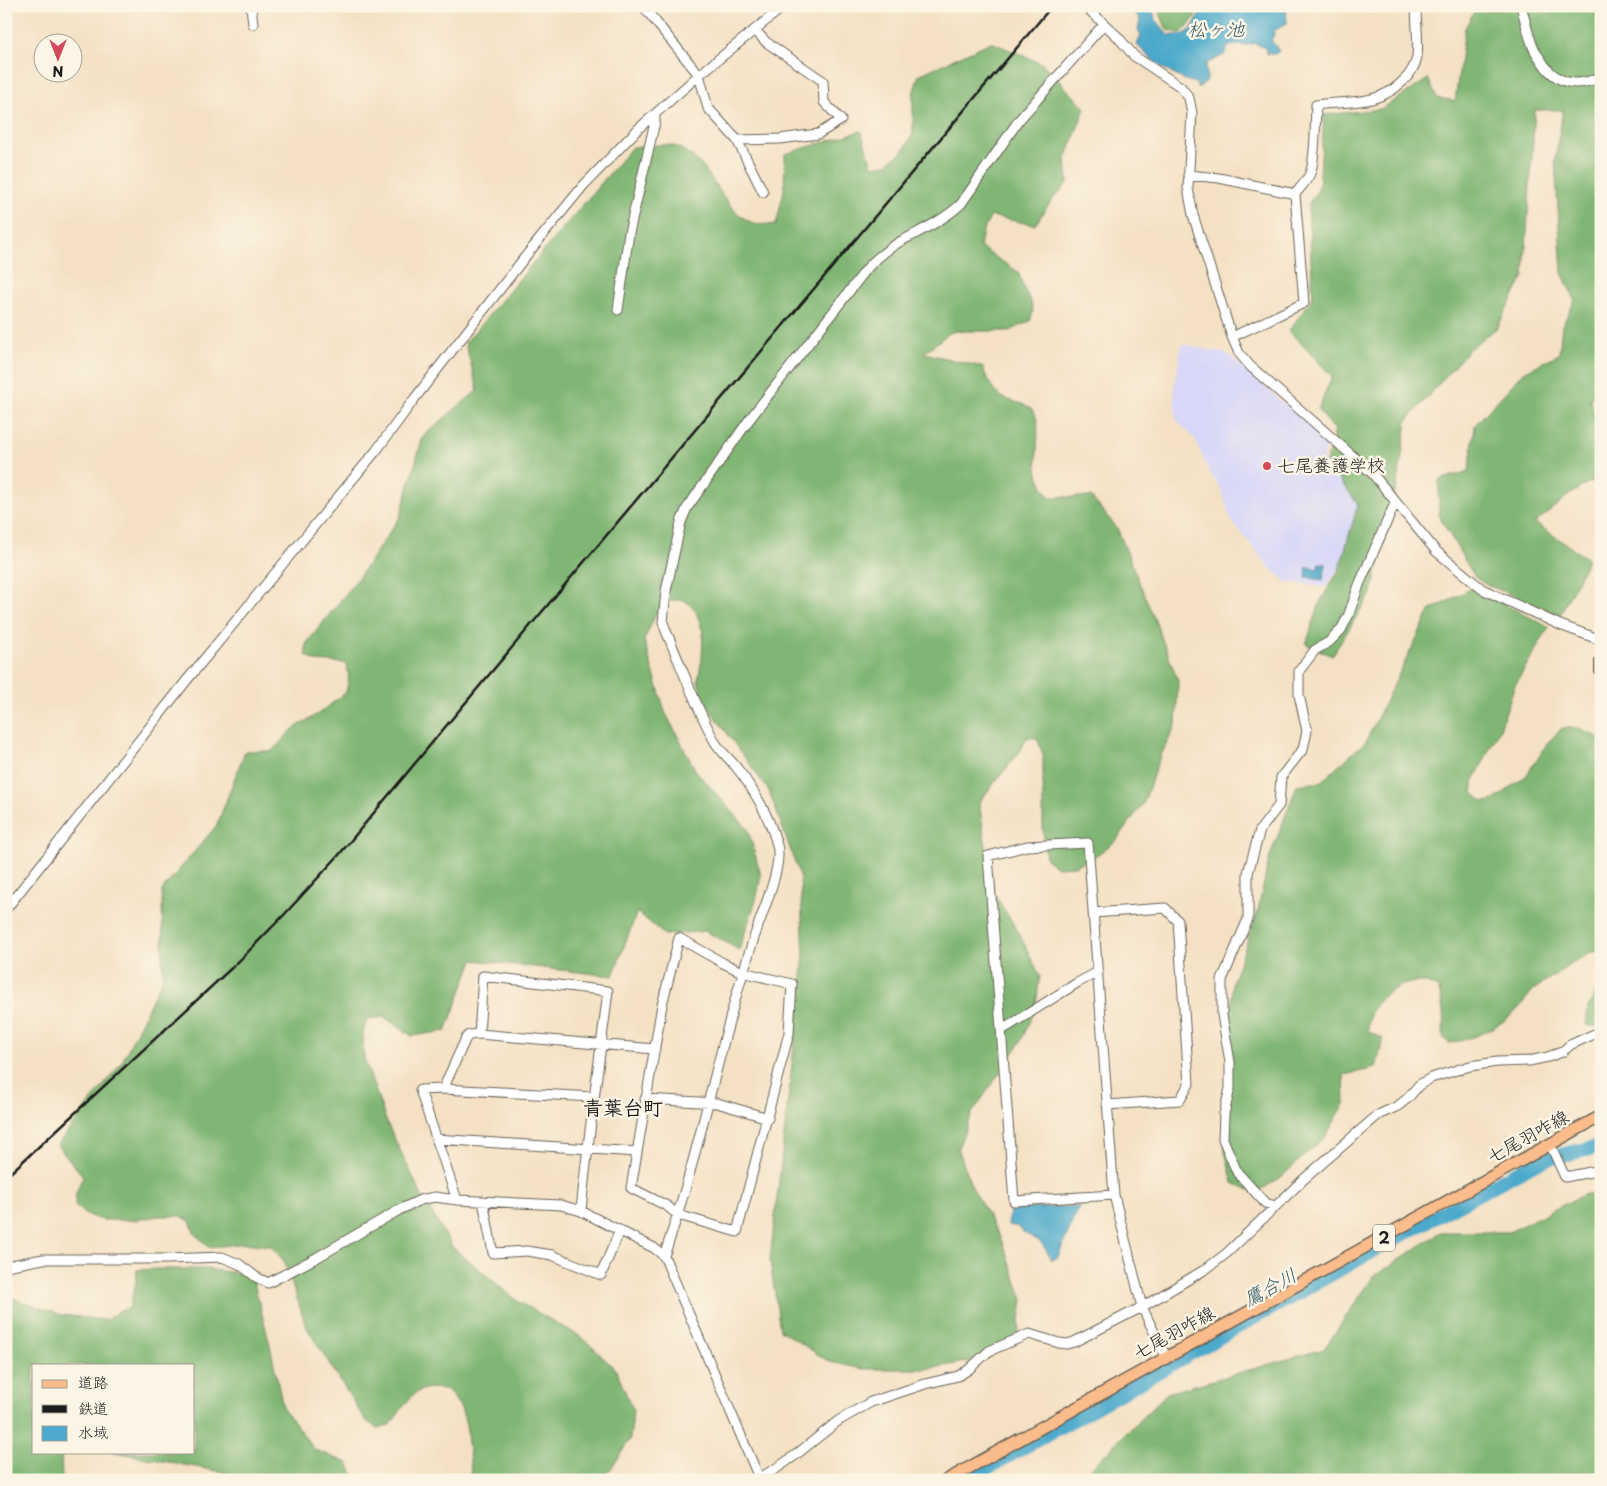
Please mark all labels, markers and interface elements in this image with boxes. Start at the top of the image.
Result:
water label: 松ヶ池 [1187,14,1245,42]
north arrow [32,32,82,82]
text: N [52,61,64,82]
place label: 七尾養護学校 [1277,451,1385,478]
marker: 七尾養護学校 [1261,460,1273,472]
district label: 青葉台町 [583,1092,663,1122]
street label: 七尾羽咋線 [1481,1102,1573,1169]
road number: 2 [1373,1224,1395,1252]
water label: 鷹合川 [1238,1260,1301,1312]
street label: 七尾羽咋線 [1127,1298,1219,1365]
legend [32,1364,195,1454]
text: 道路 [78,1370,108,1393]
text: 鉄道 [78,1396,108,1419]
text: 水域 [78,1420,108,1443]

